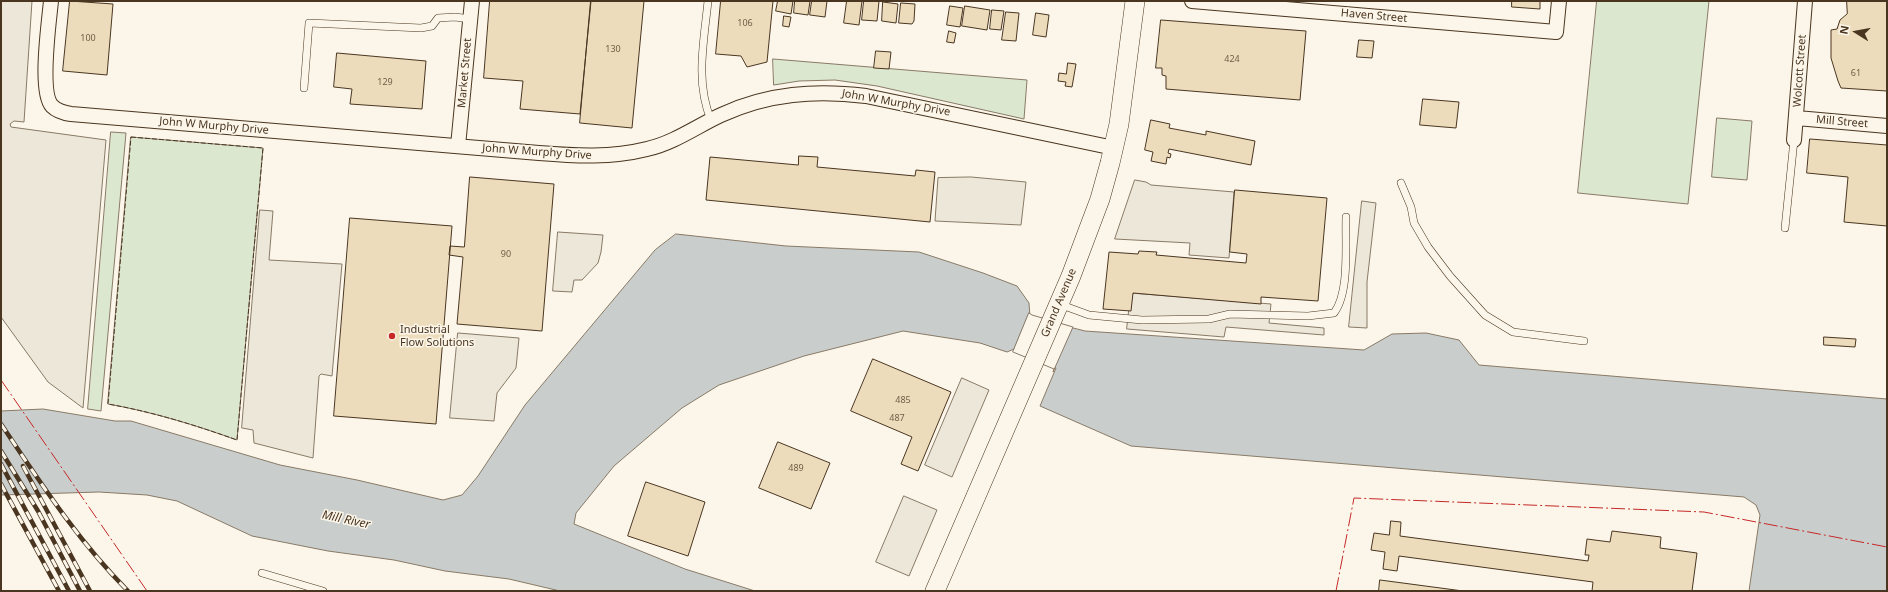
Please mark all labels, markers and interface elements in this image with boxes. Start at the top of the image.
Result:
street label: Haven Street [1340,7,1408,25]
north arrow [1836,12,1876,52]
house number: 106 [737,18,753,28]
text: N [1836,24,1852,35]
house number: 100 [80,33,96,43]
street label: Wolcott Street [1791,34,1809,108]
street label: Market Street [455,37,475,109]
house number: 130 [605,44,621,54]
house number: 424 [1224,54,1240,64]
house number: 61 [1851,68,1861,78]
house number: 129 [377,77,393,87]
street label: John W Murphy Drive [841,87,951,119]
street label: Mill Street [1815,113,1869,131]
street label: John W Murphy Drive [159,115,269,137]
street label: John W Murphy Drive [482,142,592,162]
house number: 90 [501,249,511,259]
street label: Grand Avenue [1039,267,1079,339]
place label: Industrial Flow Solutions [400,323,474,349]
marker: Industrial Flow Solutions [387,331,397,341]
house number: 485 [895,395,911,405]
house number: 487 [889,413,905,423]
house number: 489 [788,463,804,473]
water label: Mill River [321,508,371,532]

